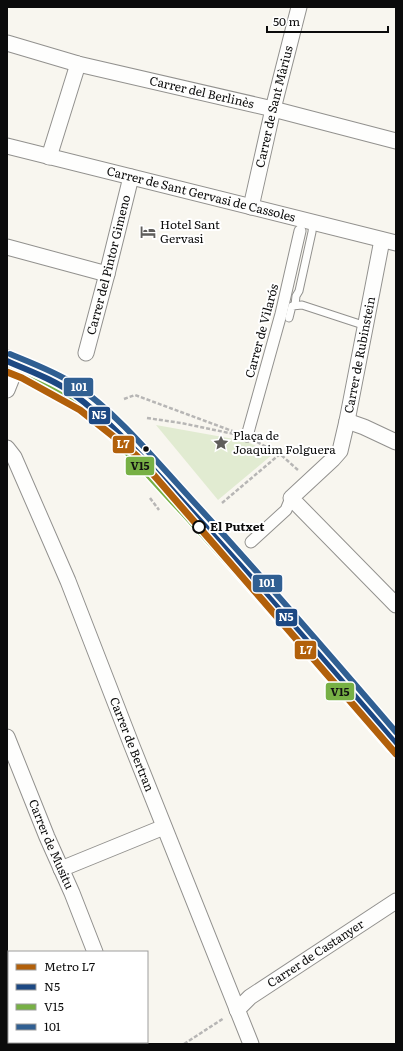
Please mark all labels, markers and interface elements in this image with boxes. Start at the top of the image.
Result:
scale bar [267,8,388,34]
text: 50 m [273,12,300,30]
street label: Carrer de Sant Màrius [250,43,297,169]
street label: Carrer del Berlinès [148,71,256,112]
street label: Carrer de Sant Gervasi de Cassoles [105,161,298,226]
street label: Carrer del Pintor Gimeno [81,193,134,337]
place label: Hotel Sant Gervasi [160,215,220,247]
hotel icon: Hotel Sant Gervasi [139,223,157,241]
street label: Carrer de Vilarós [240,281,282,380]
street label: Carrer de Rubinstein [339,295,379,415]
line badge: 101 [63,377,94,397]
text: 101 [71,378,87,394]
line badge: N5 [88,406,111,425]
text: N5 [91,406,107,422]
place label: Plaça de Joaquim Folguera [233,426,336,458]
place icon: Plaça de Joaquim Folguera [212,434,230,452]
line badge: L7 [112,435,135,454]
text: L7 [116,435,130,451]
unlabelled marker [141,444,151,454]
line badge: V15 [125,456,155,476]
text: V15 [131,457,149,473]
place label: El Putxet [210,517,265,535]
marker: El Putxet [192,520,206,534]
line badge: 101 [252,574,283,593]
text: 101 [259,574,275,590]
line badge: N5 [275,608,298,627]
text: N5 [278,608,294,624]
line badge: L7 [294,640,317,660]
text: L7 [299,641,313,657]
line badge: V15 [325,682,355,701]
text: V15 [331,683,349,699]
street label: Carrer de Bertran [106,694,159,794]
street label: Carrer de Musitu [25,796,79,892]
street label: Carrer de Castanyer [263,914,367,991]
legend [8,951,148,1043]
text: Metro L7 [44,957,95,975]
text: N5 [44,977,60,995]
text: V15 [44,997,64,1015]
text: 101 [44,1017,61,1035]

